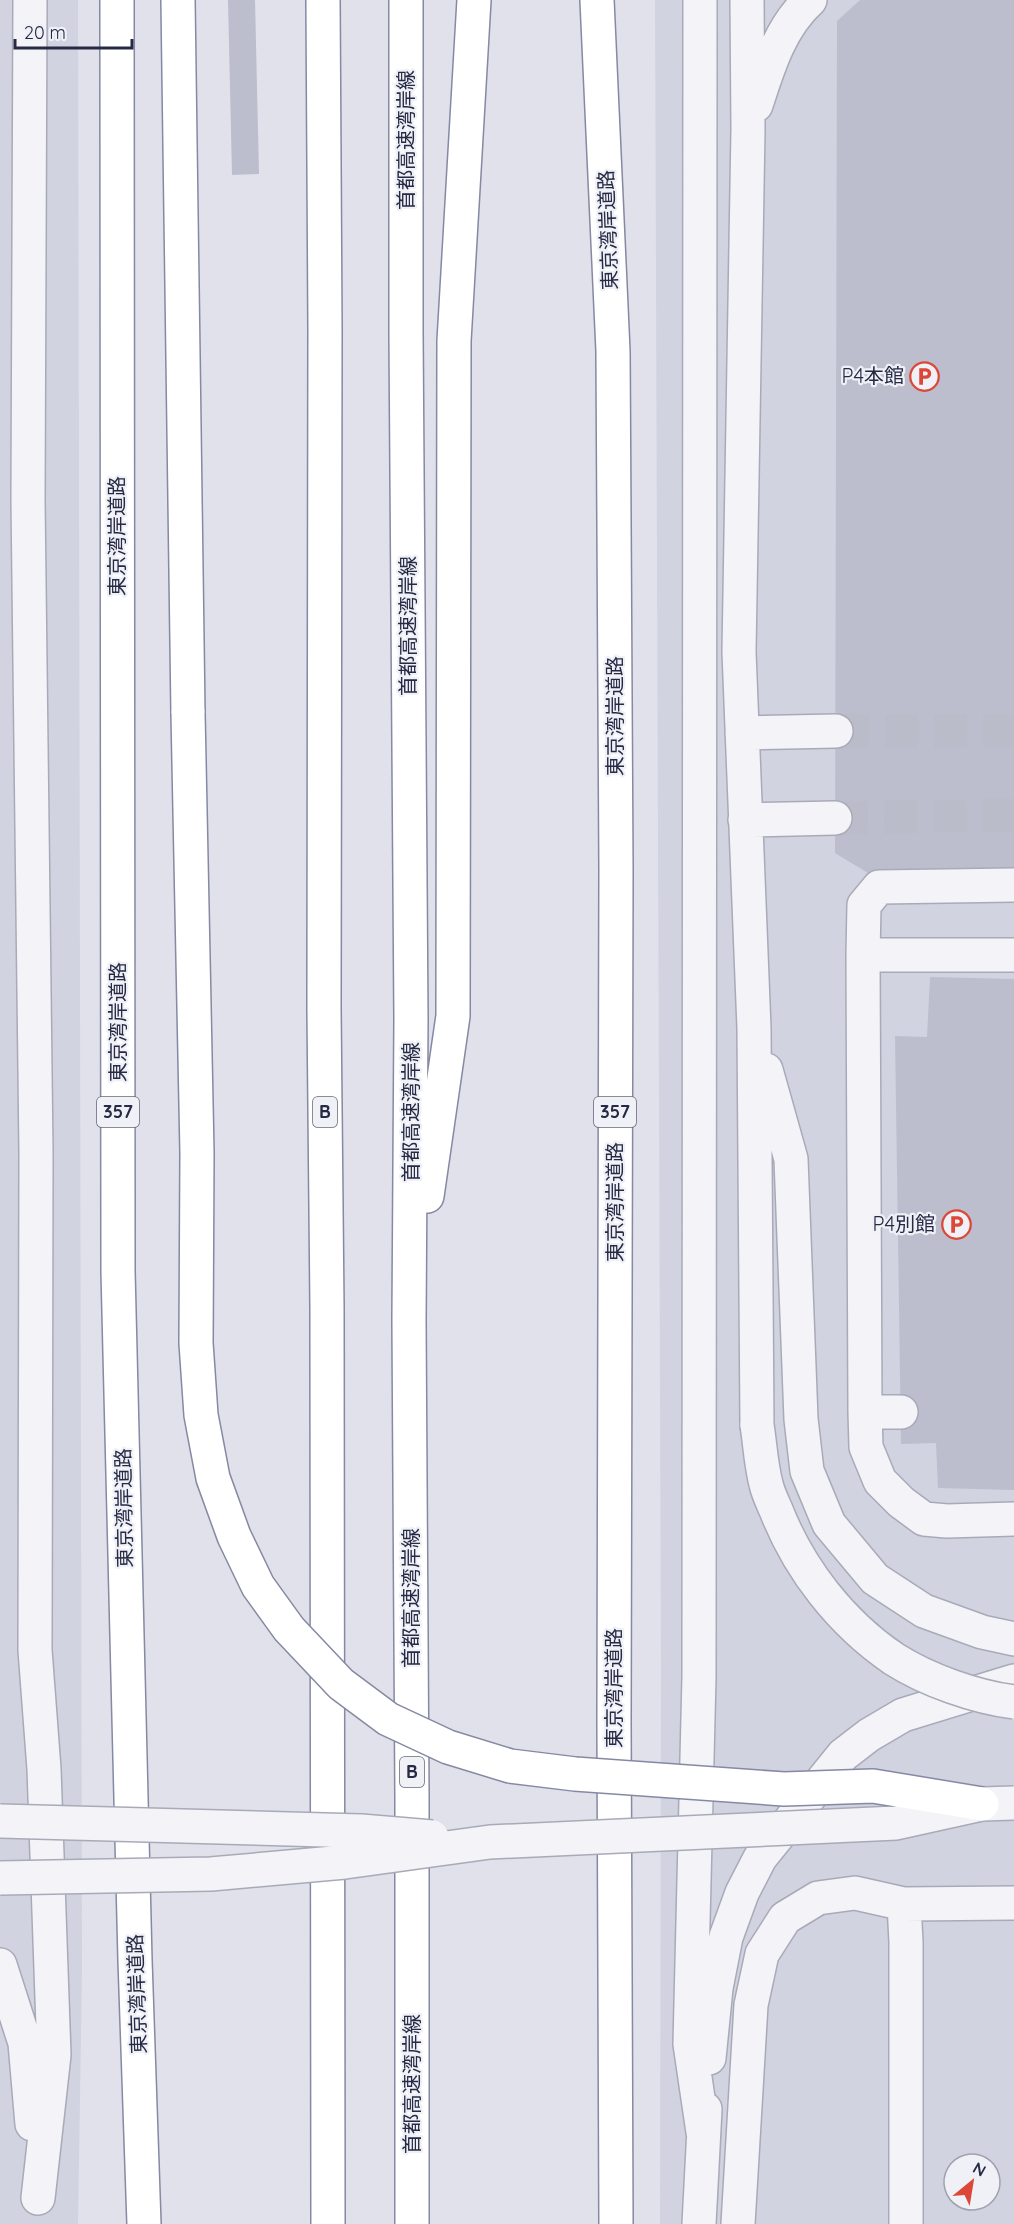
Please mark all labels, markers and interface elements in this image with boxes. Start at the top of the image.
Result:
scale bar [15,12,132,50]
text: 20 m [24,21,66,44]
street label: 首都高速湾岸線 [393,70,418,210]
street label: 東京湾岸道路 [593,170,622,290]
parking icon: P4本館 [909,360,941,392]
place label: P4本館 [842,363,904,388]
street label: 東京湾岸道路 [104,476,129,596]
street label: 首都高速湾岸線 [395,556,420,696]
street label: 東京湾岸道路 [602,656,627,776]
street label: 東京湾岸道路 [105,962,130,1082]
street label: 首都高速湾岸線 [398,1042,423,1182]
road number: 357 [97,1097,139,1127]
road number: B [313,1097,337,1127]
road number: 357 [594,1097,636,1127]
street label: 東京湾岸道路 [602,1142,627,1262]
parking icon: P4別館 [940,1208,972,1240]
place label: P4別館 [873,1211,935,1236]
street label: 東京湾岸道路 [110,1448,137,1568]
street label: 首都高速湾岸線 [398,1528,423,1668]
street label: 東京湾岸道路 [601,1628,626,1748]
road number: B [400,1757,424,1787]
street label: 東京湾岸道路 [122,1934,151,2054]
street label: 首都高速湾岸線 [399,2014,424,2154]
north arrow [942,2152,1002,2212]
text: N [969,2157,990,2181]

